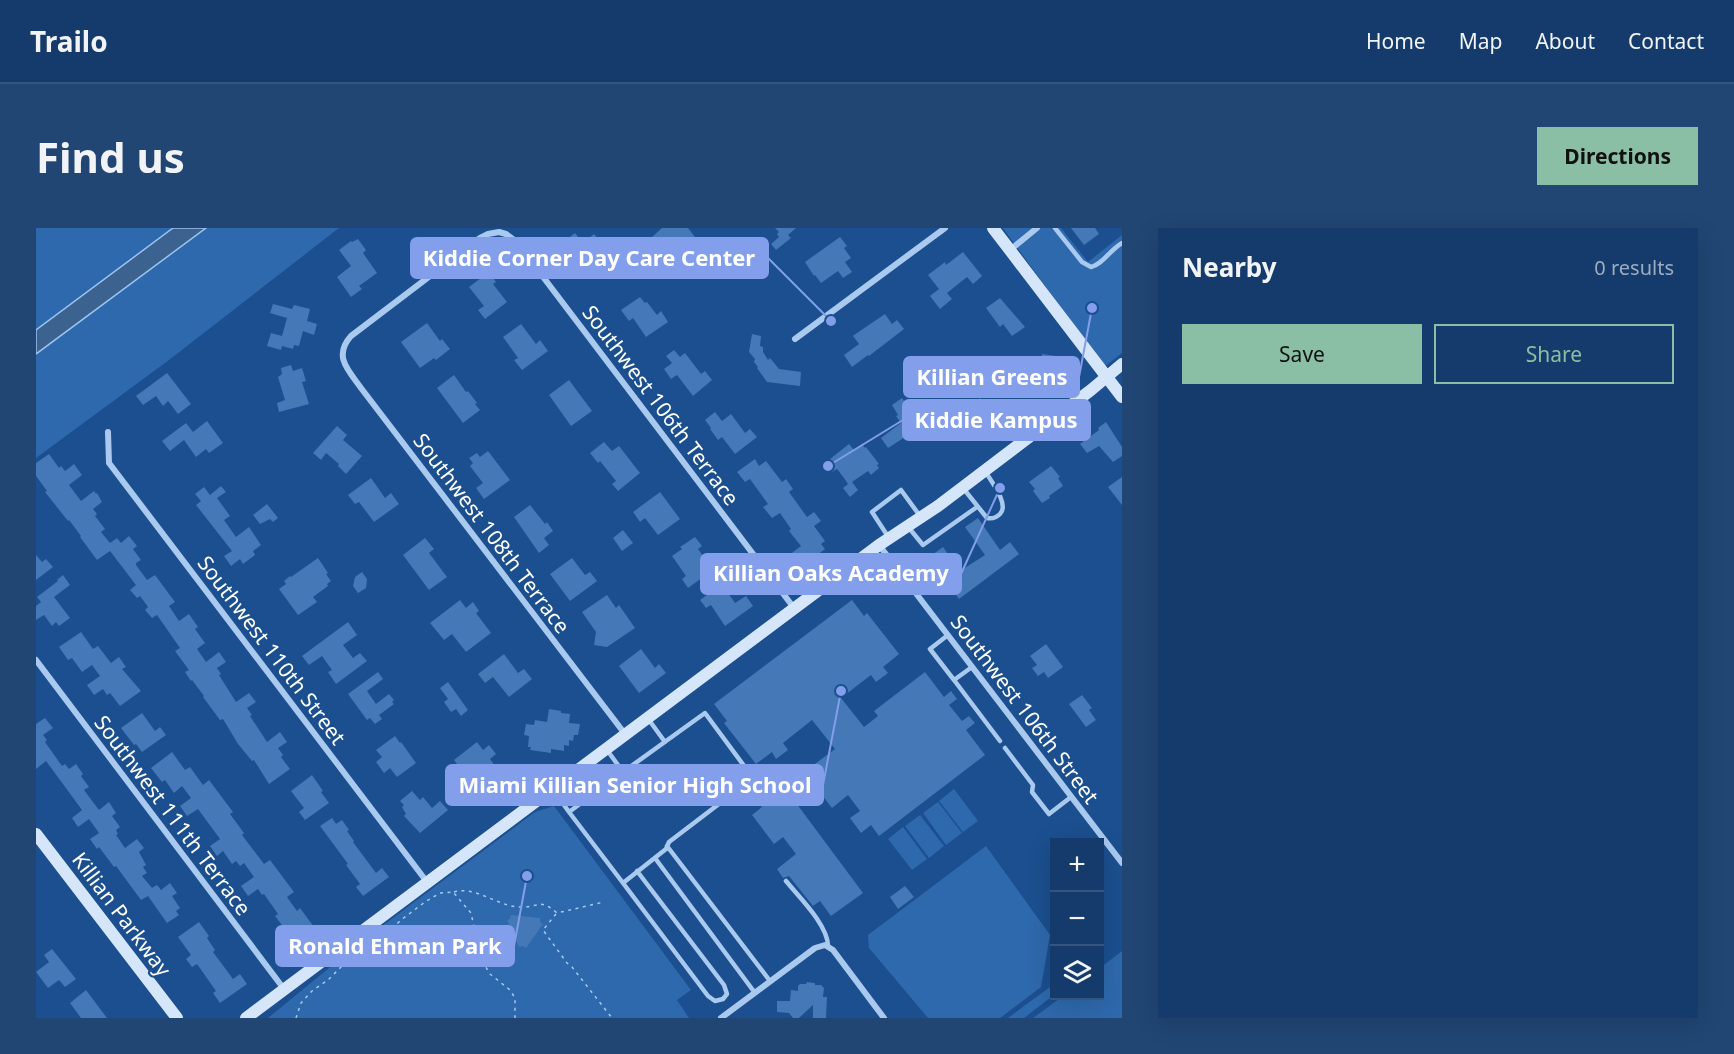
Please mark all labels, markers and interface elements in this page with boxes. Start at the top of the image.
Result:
text: Trailo [30,22,108,60]
text: Home [1366,27,1426,55]
text: Map [1459,27,1502,55]
text: About [1535,27,1595,55]
text: Contact [1628,27,1704,55]
button: Directions [1537,127,1698,185]
text: Find us [36,128,185,185]
callout: Kiddie Corner Day Care Center [411,238,768,278]
text: Kiddie Corner Day Care Center [423,242,755,272]
text: Nearby [1182,249,1277,285]
text: 0 results [1594,254,1674,281]
street label: Southwest 106th Terrace [576,299,746,511]
button: Save [1182,324,1422,384]
button: Share [1434,324,1674,384]
callout: Killian Greens [904,357,1079,397]
text: Killian Greens [916,361,1068,391]
callout: Kiddie Kampus [903,400,1090,440]
text: Kiddie Kampus [915,404,1077,434]
street label: Southwest 108th Terrace [407,427,577,639]
street label: Southwest 110th Street [192,550,353,751]
callout: Killian Oaks Academy [701,554,961,594]
text: Killian Oaks Academy [713,557,949,587]
street label: Southwest 106th Street [945,609,1106,810]
street label: Southwest 111th Terrace [88,709,258,921]
callout: Miami Killian Senior High School [446,765,823,805]
text: Miami Killian Senior High School [459,769,811,799]
map controls [1050,838,1104,1000]
button: + [1050,838,1104,892]
street label: Killian Parkway [66,846,178,982]
button: − [1050,892,1104,946]
callout: Ronald Ehman Park [276,926,514,966]
text: Ronald Ehman Park [288,930,502,960]
button: layers [1050,946,1104,1000]

